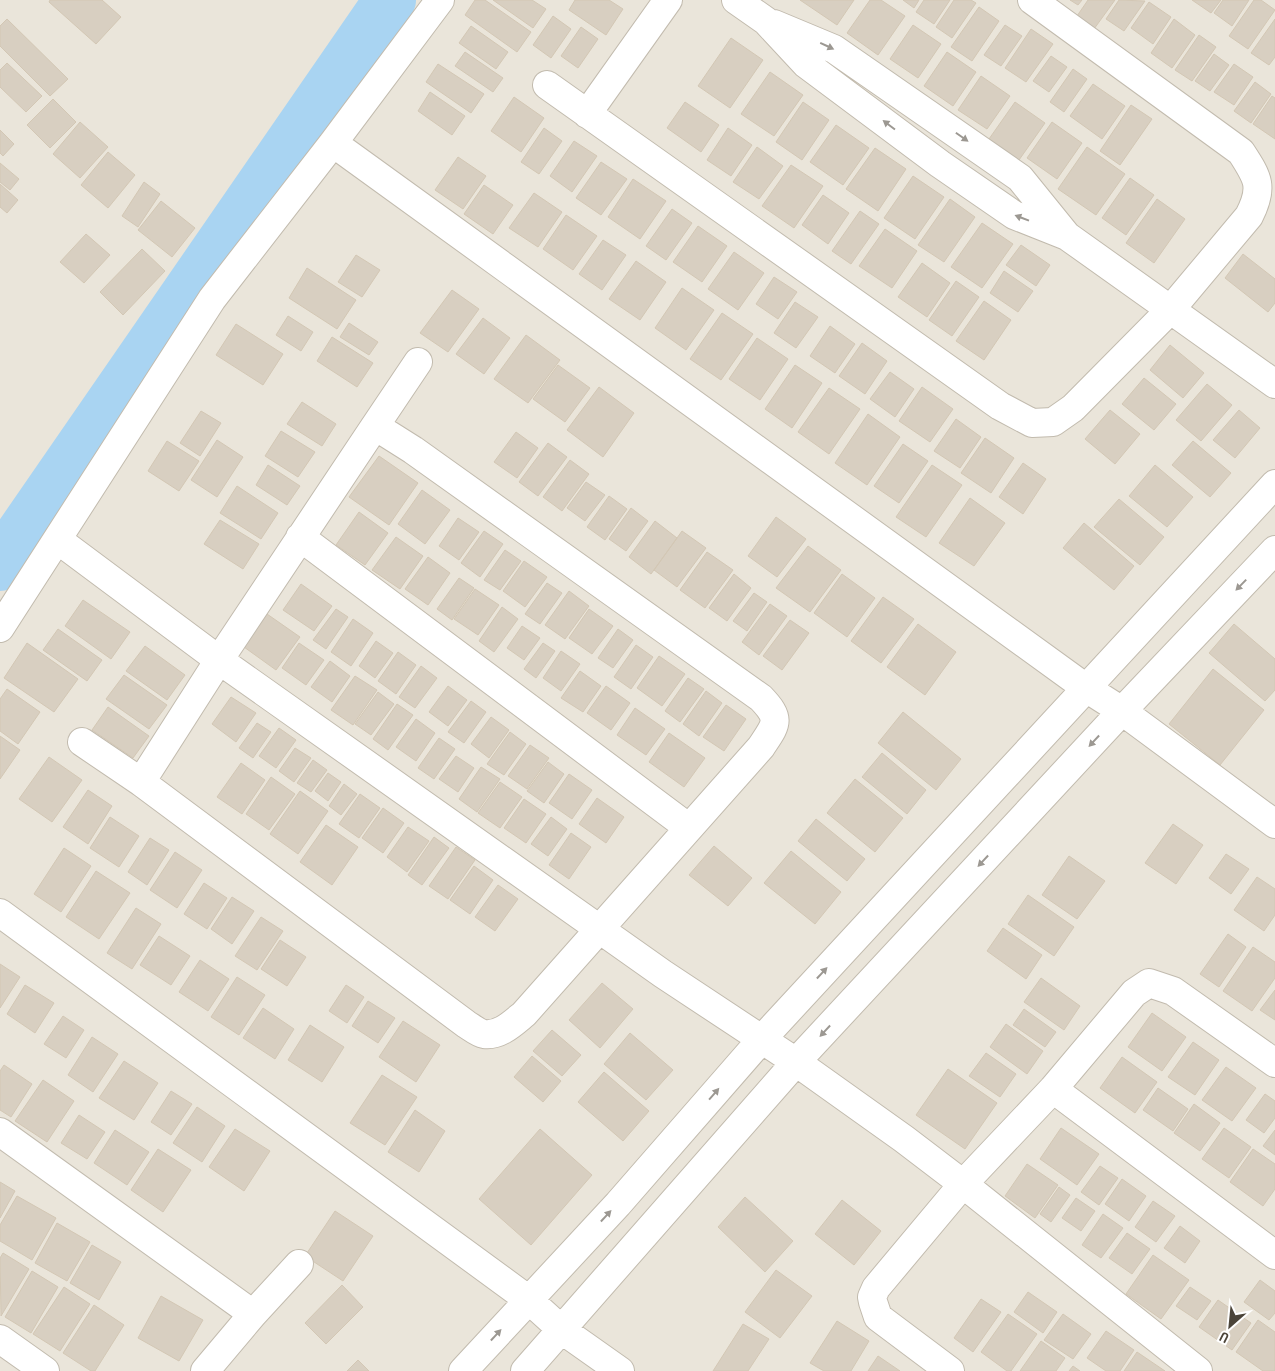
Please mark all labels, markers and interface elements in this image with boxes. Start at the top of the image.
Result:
one-way arrow [820,42,835,51]
one-way arrow [882,121,895,131]
one-way arrow [955,132,969,142]
one-way arrow [1014,214,1029,222]
one-way arrow [1235,579,1247,591]
one-way arrow [1088,735,1100,747]
one-way arrow [977,854,989,866]
one-way arrow [816,968,828,980]
one-way arrow [819,1025,831,1037]
one-way arrow [708,1088,719,1101]
one-way arrow [601,1210,612,1223]
north arrow [1205,1301,1255,1351]
text: U [1216,1328,1232,1347]
one-way arrow [490,1330,502,1342]

